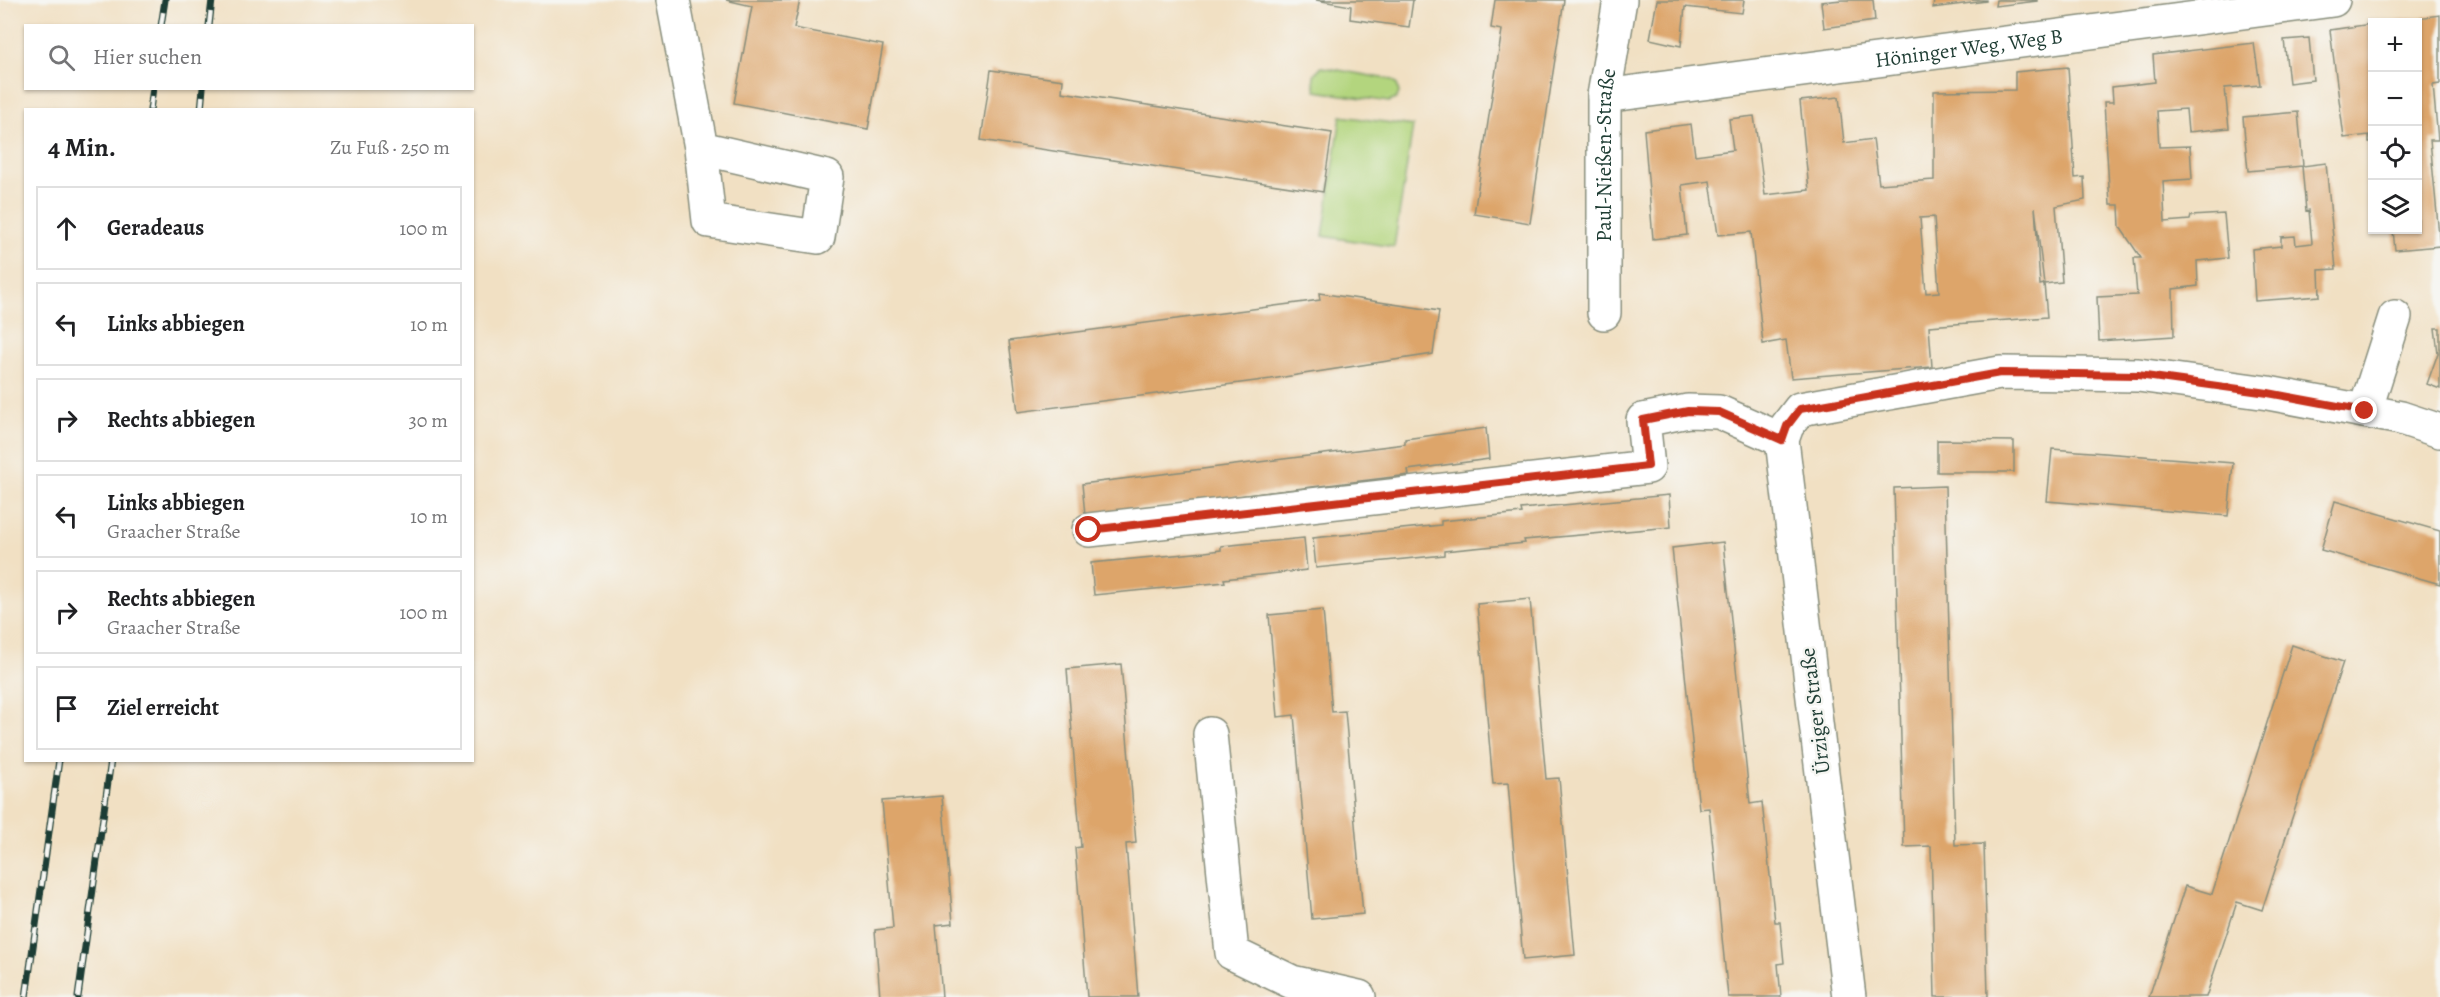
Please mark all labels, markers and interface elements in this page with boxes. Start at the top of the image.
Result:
map controls [2368,18,2422,234]
button: + [2368,18,2422,72]
street label: Höninger Weg, Weg B [1873,22,2064,74]
search box [24,24,474,90]
icon: search [45,41,78,74]
text: Hier suchen [93,42,202,72]
street label: Paul-Nießen-Straße [1590,66,1622,242]
button: − [2368,72,2422,126]
button: locate [2368,126,2422,180]
text: 4 Min. [48,130,116,165]
text: Zu Fuß · 250 m [330,134,450,161]
button: layers [2368,180,2422,234]
icon: ahead [50,212,83,245]
text: Geradeaus [107,213,204,243]
text: 100 m [399,215,448,242]
icon: left [50,308,83,341]
text: Links abbiegen [107,309,245,339]
text: 10 m [410,311,448,338]
route end [2351,397,2377,423]
icon: right [50,404,83,437]
text: Rechts abbiegen [107,405,255,435]
text: 30 m [408,407,448,434]
text: Links abbiegen [107,488,245,518]
icon: left [50,500,83,533]
text: 10 m [410,503,448,530]
route start [1075,516,1101,542]
text: Graacher Straße [107,518,241,545]
text: Rechts abbiegen [107,584,255,614]
icon: right [50,596,83,629]
text: 100 m [399,599,448,626]
text: Graacher Straße [107,614,241,641]
street label: Ürziger Straße [1793,646,1837,776]
icon: arrive [50,692,83,725]
text: Ziel erreicht [107,693,219,723]

